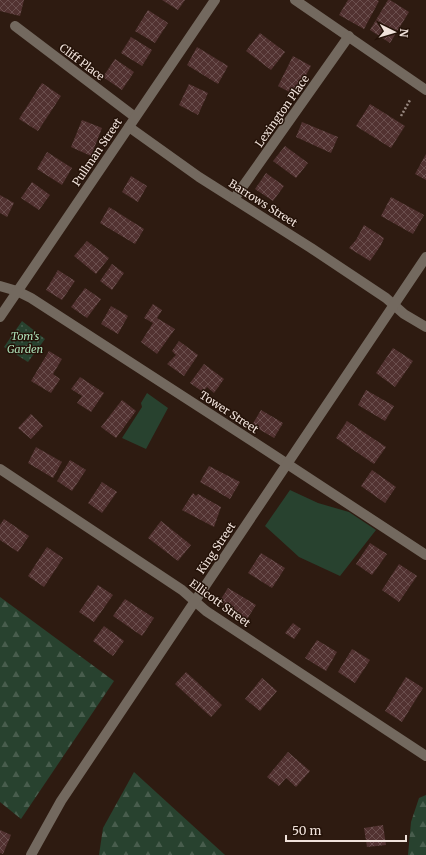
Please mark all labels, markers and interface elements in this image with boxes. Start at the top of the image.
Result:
north arrow [374,12,414,52]
text: N [397,28,411,38]
street label: Cliff Place [57,41,107,84]
street label: Lexington Place [252,72,312,150]
street label: Pullman Street [69,115,125,189]
street label: Barrows Street [226,176,301,230]
park label: Tom's Garden [7,329,43,356]
street label: Tower Street [197,388,262,437]
street label: King Street [194,519,239,577]
street label: Ellicott Street [187,576,254,630]
scale bar [286,817,406,843]
text: 50 m [292,823,321,838]

